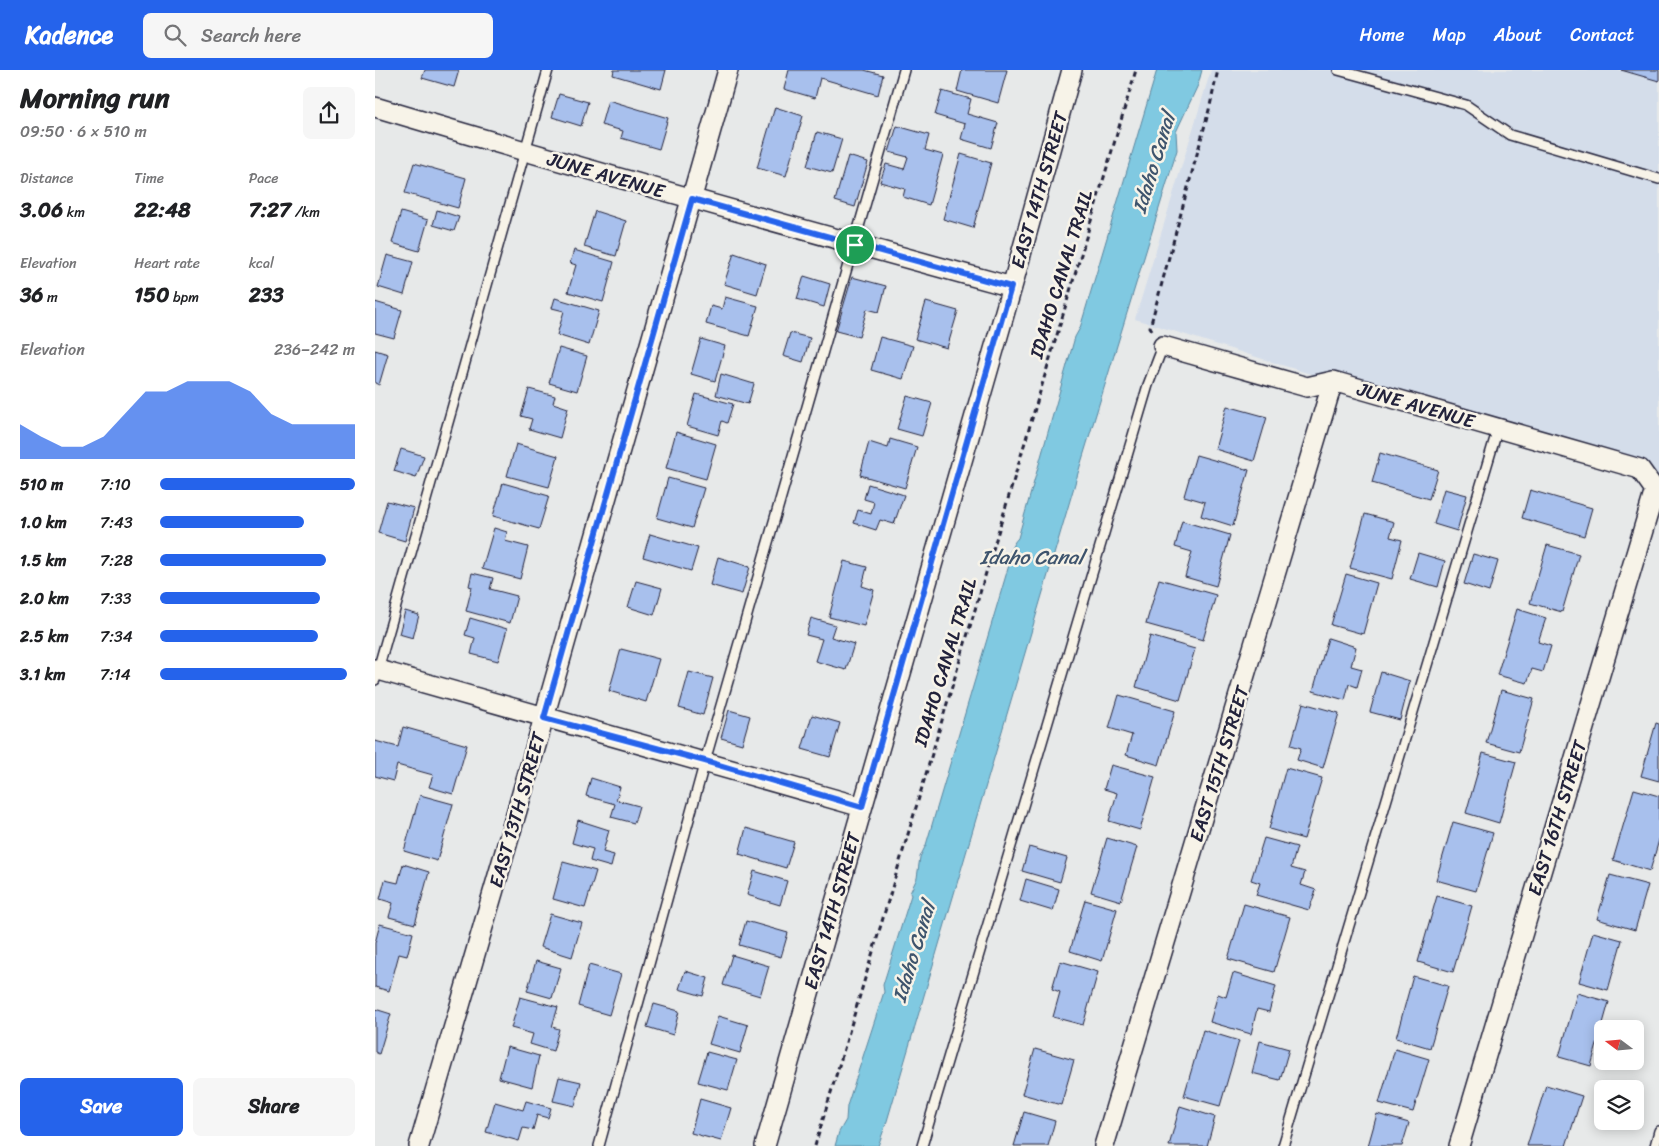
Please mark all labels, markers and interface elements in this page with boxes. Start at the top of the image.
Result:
search box [143,13,493,58]
text: Kadence [25,14,113,56]
text: Search here [201,19,301,52]
text: Home [1360,19,1405,51]
text: Map [1433,19,1466,51]
text: About [1494,19,1542,51]
text: Contact [1570,19,1634,51]
icon: search [161,21,189,49]
text: Morning run [20,73,170,122]
button: share [303,87,355,139]
water label: Idaho Canal [1122,104,1187,219]
street label: EAST 14TH STREET [1001,107,1077,272]
text: 09:50 · 6 × 510 m [20,117,147,146]
street label: JUNE AVENUE [542,142,670,208]
text: Distance [20,166,73,191]
text: Time [134,166,164,191]
text: Pace [249,166,278,191]
street label: IDAHO CANAL TRAIL [1019,185,1102,363]
text: 3.06 [20,191,63,229]
text: 22:48 [134,191,191,229]
text: 7:27 [249,191,291,229]
text: km [63,200,85,225]
text: /km [291,200,320,225]
pin [834,224,876,266]
icon: arrive [841,231,869,259]
text: Elevation [20,251,77,276]
text: Heart rate [134,251,200,276]
text: kcal [249,251,274,276]
text: 36 [20,276,43,314]
text: 150 [134,276,169,314]
text: 233 [249,276,284,314]
text: m [43,285,58,310]
text: bpm [169,285,199,310]
text: Elevation [20,335,85,364]
text: 236–242 m [274,335,355,364]
street label: JUNE AVENUE [1352,372,1480,438]
text: 510 m [20,470,63,499]
text: 7:10 [100,470,131,499]
text: 1.0 km [20,508,67,537]
text: 7:43 [100,508,133,537]
water label: Idaho Canal [979,540,1088,575]
text: 1.5 km [20,546,66,575]
text: 7:28 [100,546,133,575]
street label: IDAHO CANAL TRAIL [903,573,986,751]
text: 2.0 km [20,584,69,613]
text: 7:33 [100,584,132,613]
text: 2.5 km [20,622,69,651]
text: 7:34 [100,622,133,651]
text: 3.1 km [20,660,65,689]
text: 7:14 [100,660,131,689]
street label: EAST 15TH STREET [1180,681,1259,846]
street label: EAST 13TH STREET [479,728,555,892]
street label: EAST 16TH STREET [1518,735,1597,900]
street label: EAST 14TH STREET [794,828,870,993]
water label: Idaho Canal [882,893,947,1008]
north arrow [1594,1020,1644,1070]
map controls [1594,1020,1644,1130]
button: Save [20,1078,183,1136]
button: Share [193,1078,355,1136]
button: layers [1594,1080,1644,1130]

